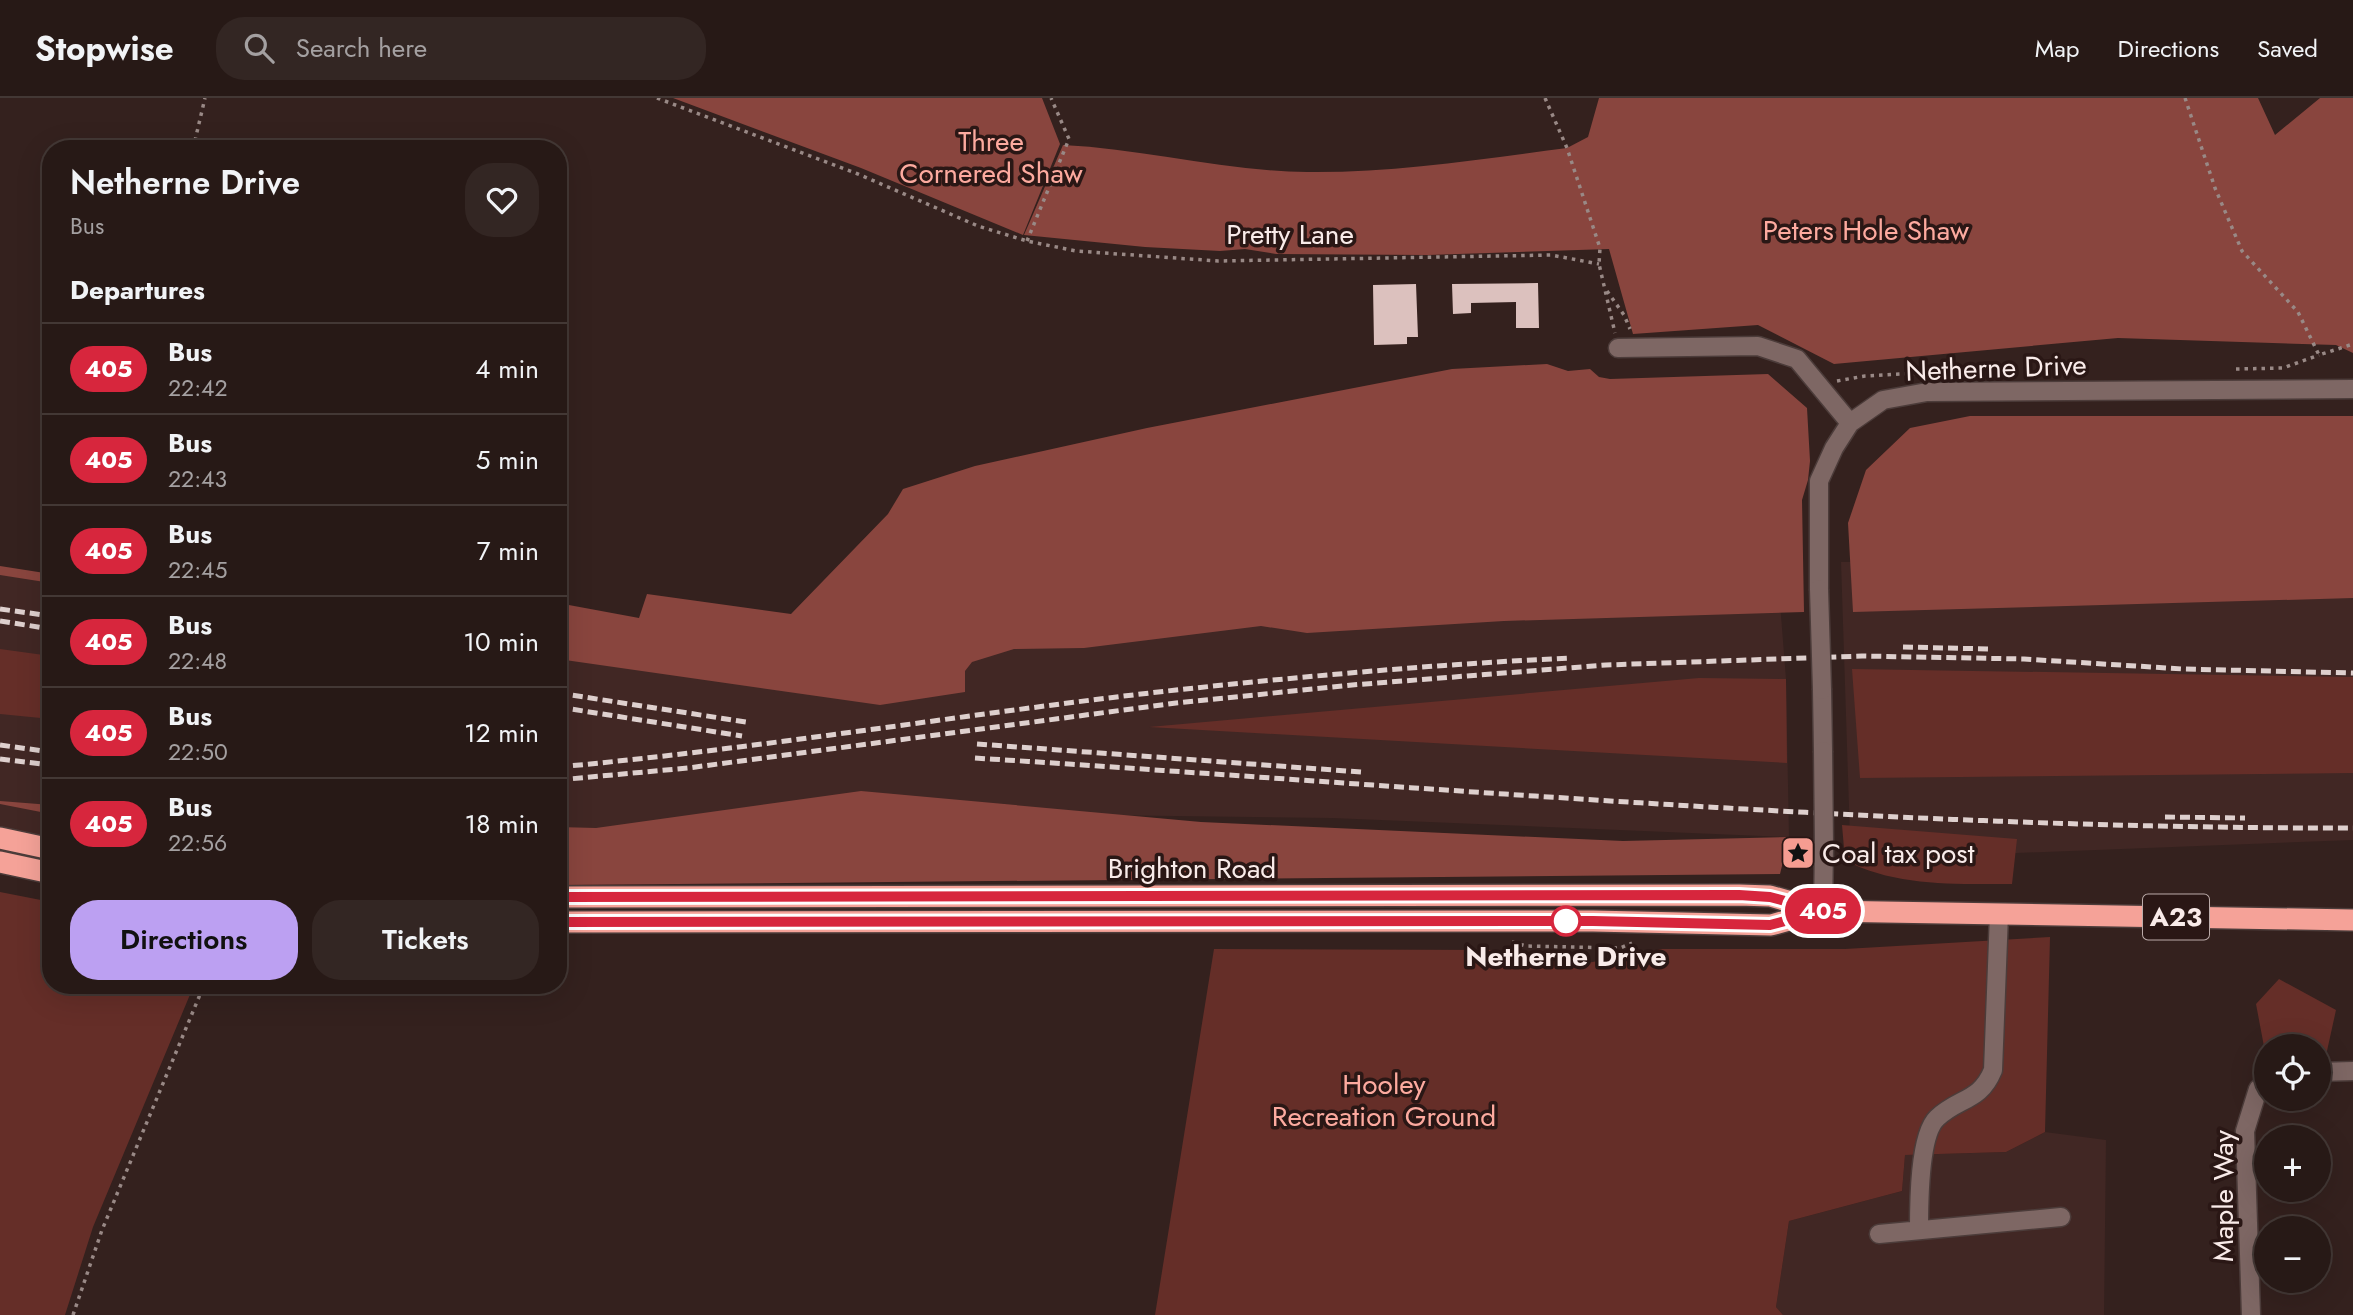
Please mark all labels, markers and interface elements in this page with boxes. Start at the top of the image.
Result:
search box [216,17,706,80]
text: Stopwise [35,25,174,72]
icon: search [240,29,278,67]
text: Search here [296,29,427,67]
text: Map [2035,31,2080,66]
text: Directions [2118,31,2219,66]
text: Saved [2257,31,2318,66]
park label: Three Cornered Shaw [899,121,1083,194]
text: Netherne Drive [70,159,300,206]
button: heart [465,163,539,237]
text: Bus [70,209,104,243]
park label: Peters Hole Shaw [1763,210,1969,251]
street label: Pretty Lane [1226,214,1354,255]
text: Departures [70,271,205,309]
text: Bus [168,333,212,371]
street label: Netherne Drive [1905,344,2087,392]
text: 4 min [475,350,539,388]
text: 405 [84,351,133,386]
text: 22:42 [168,371,228,405]
text: Bus [168,424,212,462]
text: 5 min [476,441,539,479]
text: 405 [84,442,133,477]
text: 22:43 [168,462,227,496]
text: Bus [168,515,212,553]
text: 7 min [477,532,539,570]
text: 405 [84,533,133,568]
text: 22:45 [168,553,227,587]
text: Bus [168,606,212,644]
text: 10 min [463,623,539,661]
text: 405 [84,624,133,659]
text: 22:48 [168,644,227,678]
text: Bus [168,697,212,735]
text: 12 min [464,714,539,752]
text: 405 [84,715,133,750]
text: 22:50 [168,735,228,769]
text: Bus [168,788,212,826]
text: 18 min [465,805,539,843]
text: 405 [84,806,133,841]
text: 22:56 [168,826,227,860]
place label: Coal tax post [1822,833,1975,874]
place icon: Coal tax post [1779,834,1817,872]
street label: Brighton Road [1108,848,1276,889]
line badge: 405 [1783,888,1863,934]
text: 405 [1799,893,1847,928]
road number: A23 [2143,894,2209,940]
button: Directions [70,900,298,980]
button: Tickets [312,900,539,980]
marker: Netherne Drive [1551,906,1581,936]
place label: Netherne Drive [1465,936,1667,977]
map controls [2254,1034,2331,1293]
button: locate [2254,1034,2331,1111]
park label: Hooley Recreation Ground [1272,1064,1496,1137]
button: + [2254,1125,2331,1202]
street label: Maple Way [2203,1129,2244,1262]
button: − [2254,1216,2331,1293]

